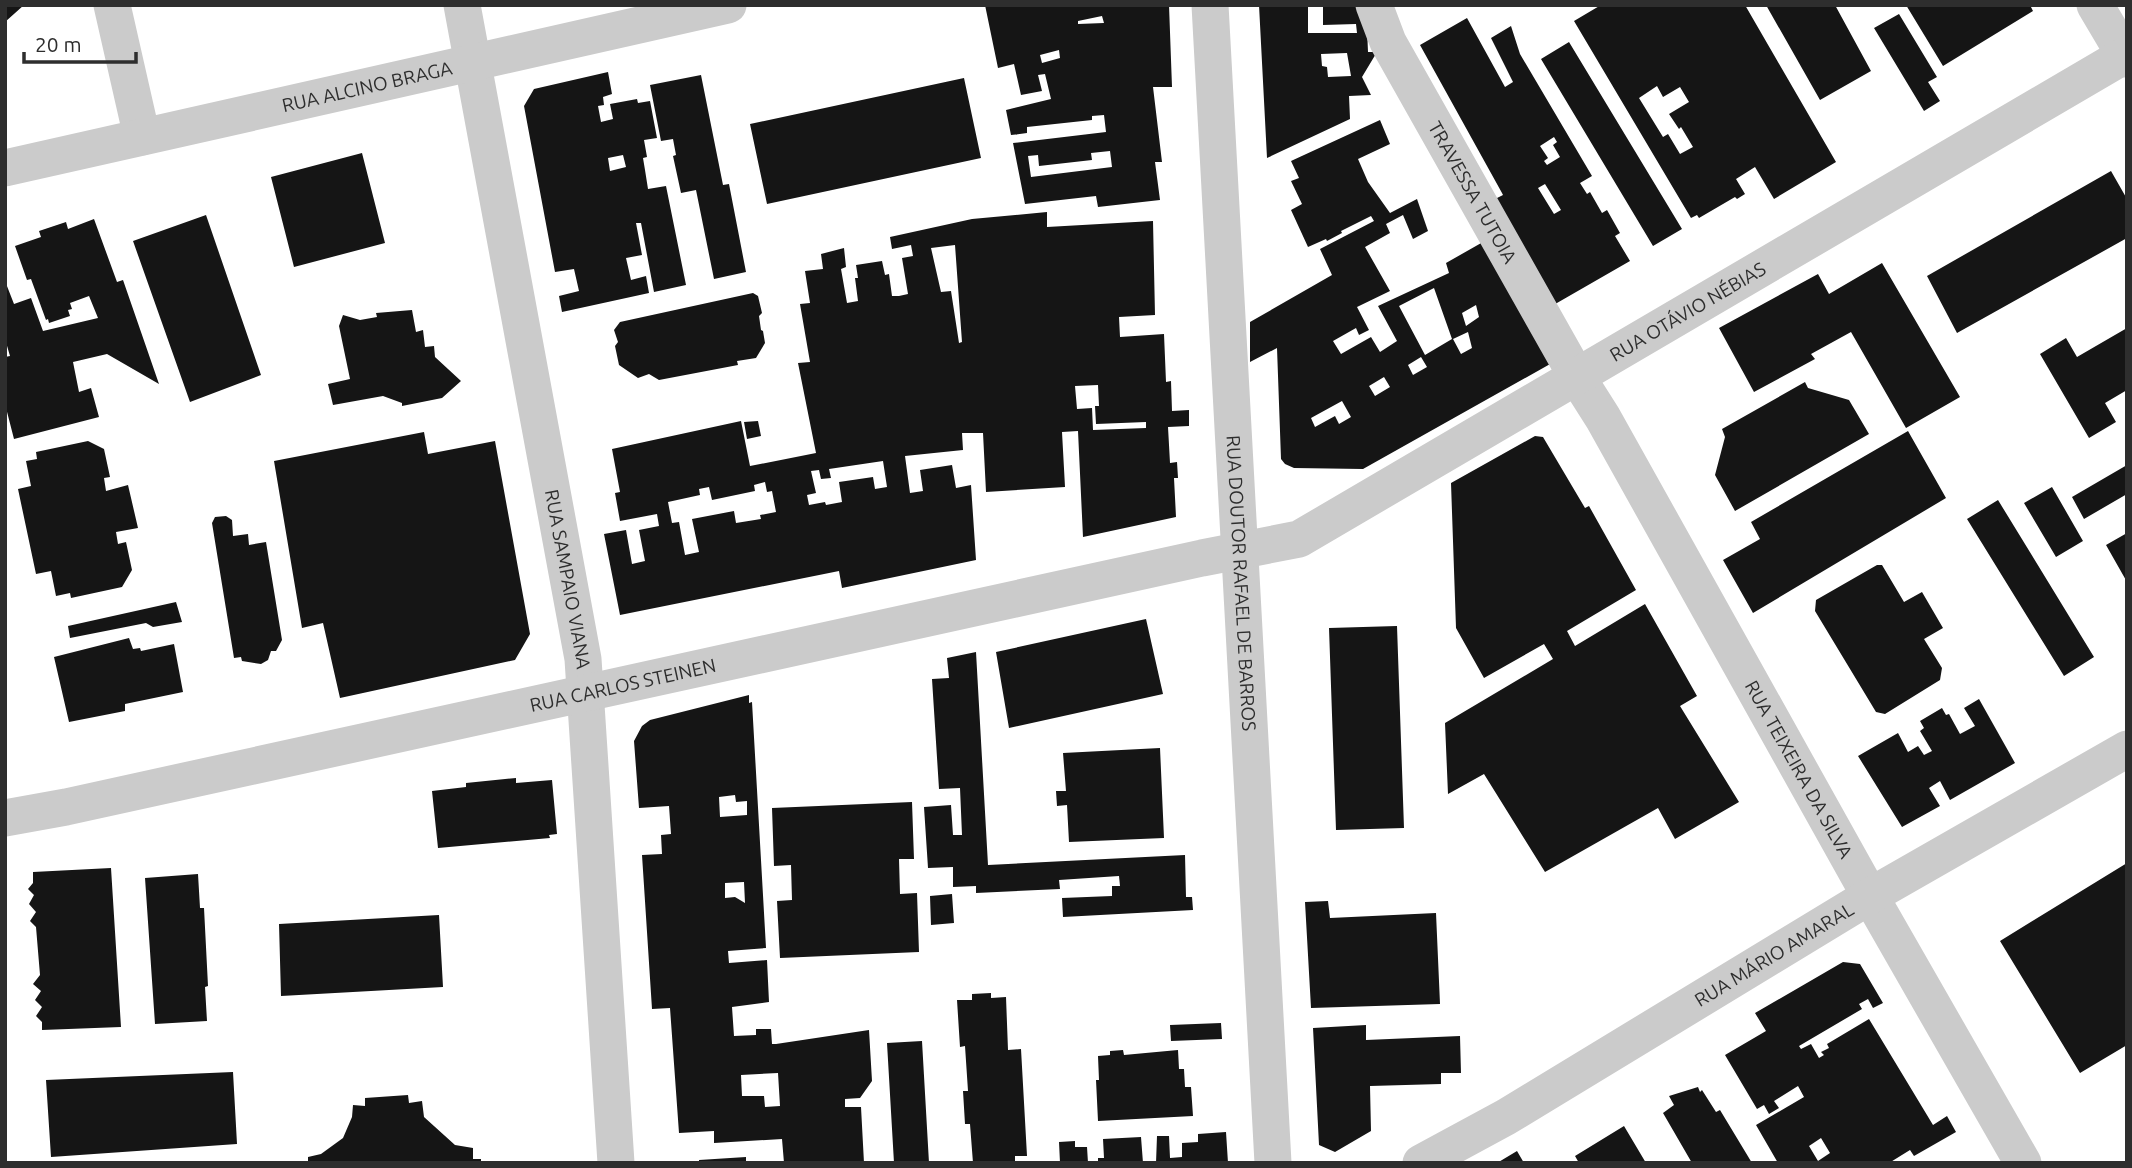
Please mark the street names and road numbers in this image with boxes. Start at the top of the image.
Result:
street label: RUA ALCINO BRAGA [280,56,455,116]
street label: TRAVESSA TUTOIA [1424,117,1522,268]
street label: RUA OTÁVIO NÉBIAS [1606,257,1769,366]
street label: RUA DOUTOR RAFAEL DE BARROS [1222,435,1260,732]
street label: RUA SAMPAIO VIANA [541,488,595,671]
street label: RUA CARLOS STEINEN [528,654,718,716]
street label: RUA TEIXEIRA DA SILVA [1741,676,1858,863]
street label: RUA MÁRIO AMARAL [1690,898,1858,1011]

